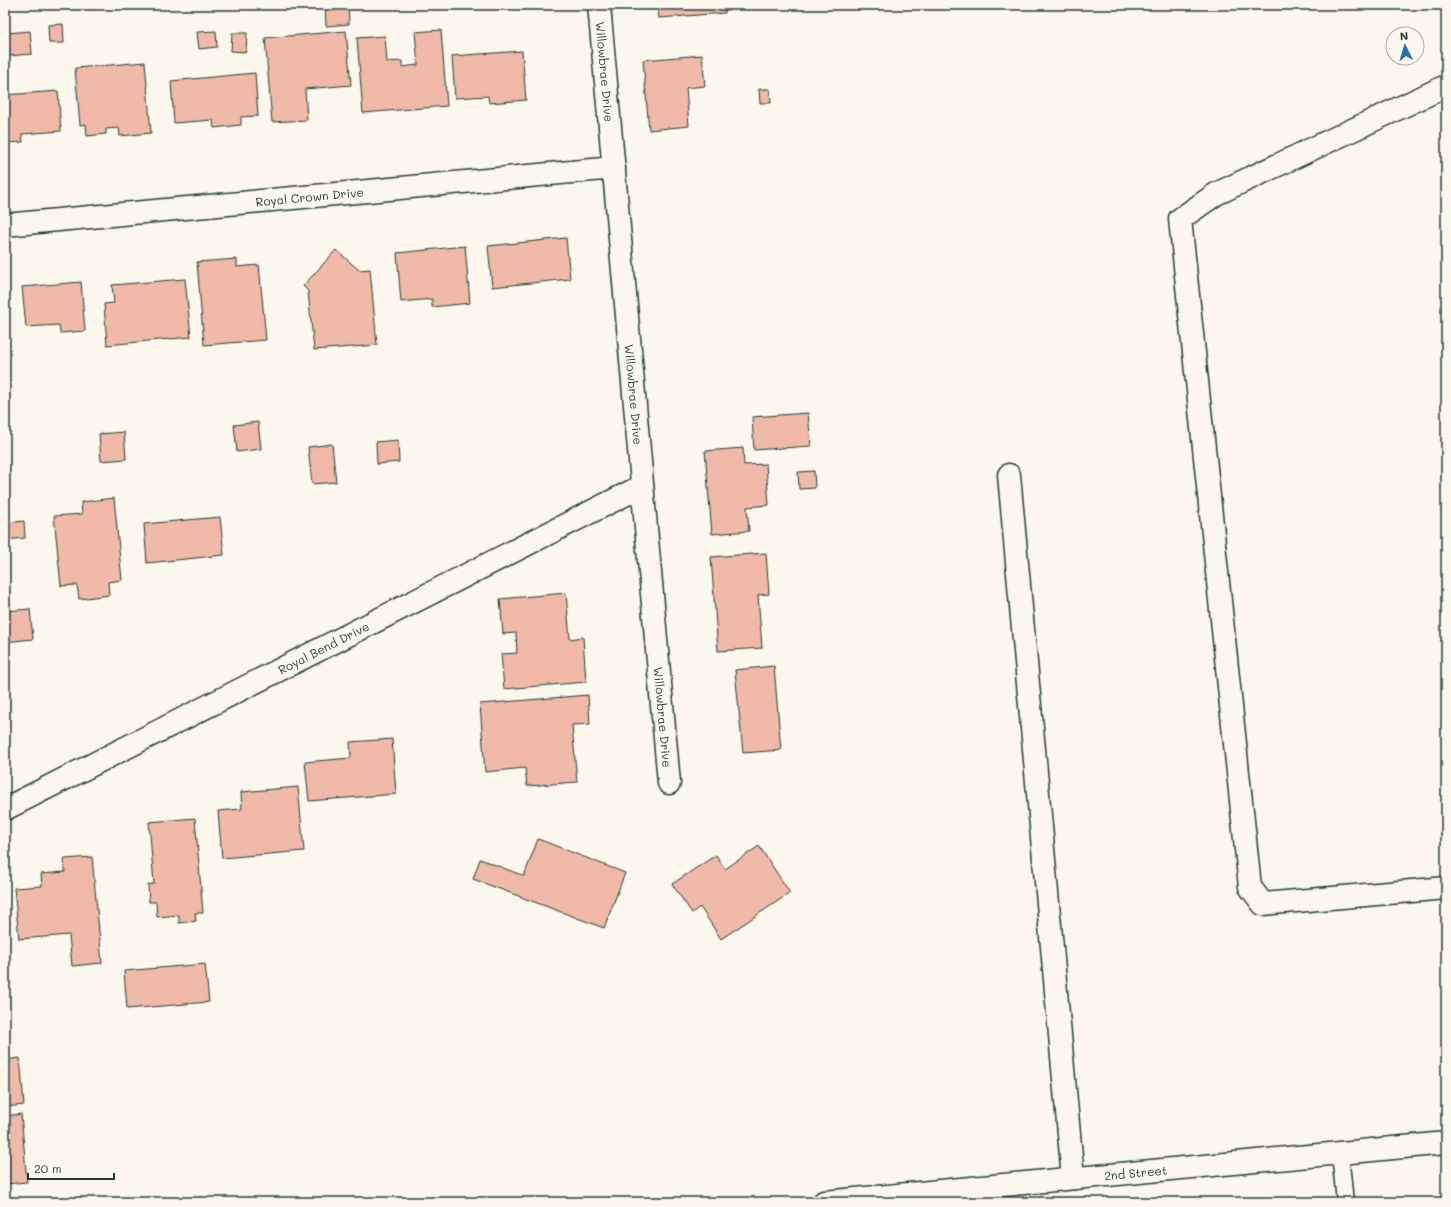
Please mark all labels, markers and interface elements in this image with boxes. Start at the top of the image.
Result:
street label: Willowbrae Drive [593,21,617,123]
north arrow [1385,26,1425,66]
text: N [1399,28,1409,43]
street label: Royal Crown Drive [255,183,365,210]
street label: Willowbrae Drive [622,343,647,445]
street label: Royal Bend Drive [275,618,372,677]
street label: Willowbrae Drive [651,666,676,768]
scale bar [28,1155,114,1181]
text: 20 m [34,1160,62,1176]
street label: 2nd Street [1103,1162,1168,1183]

